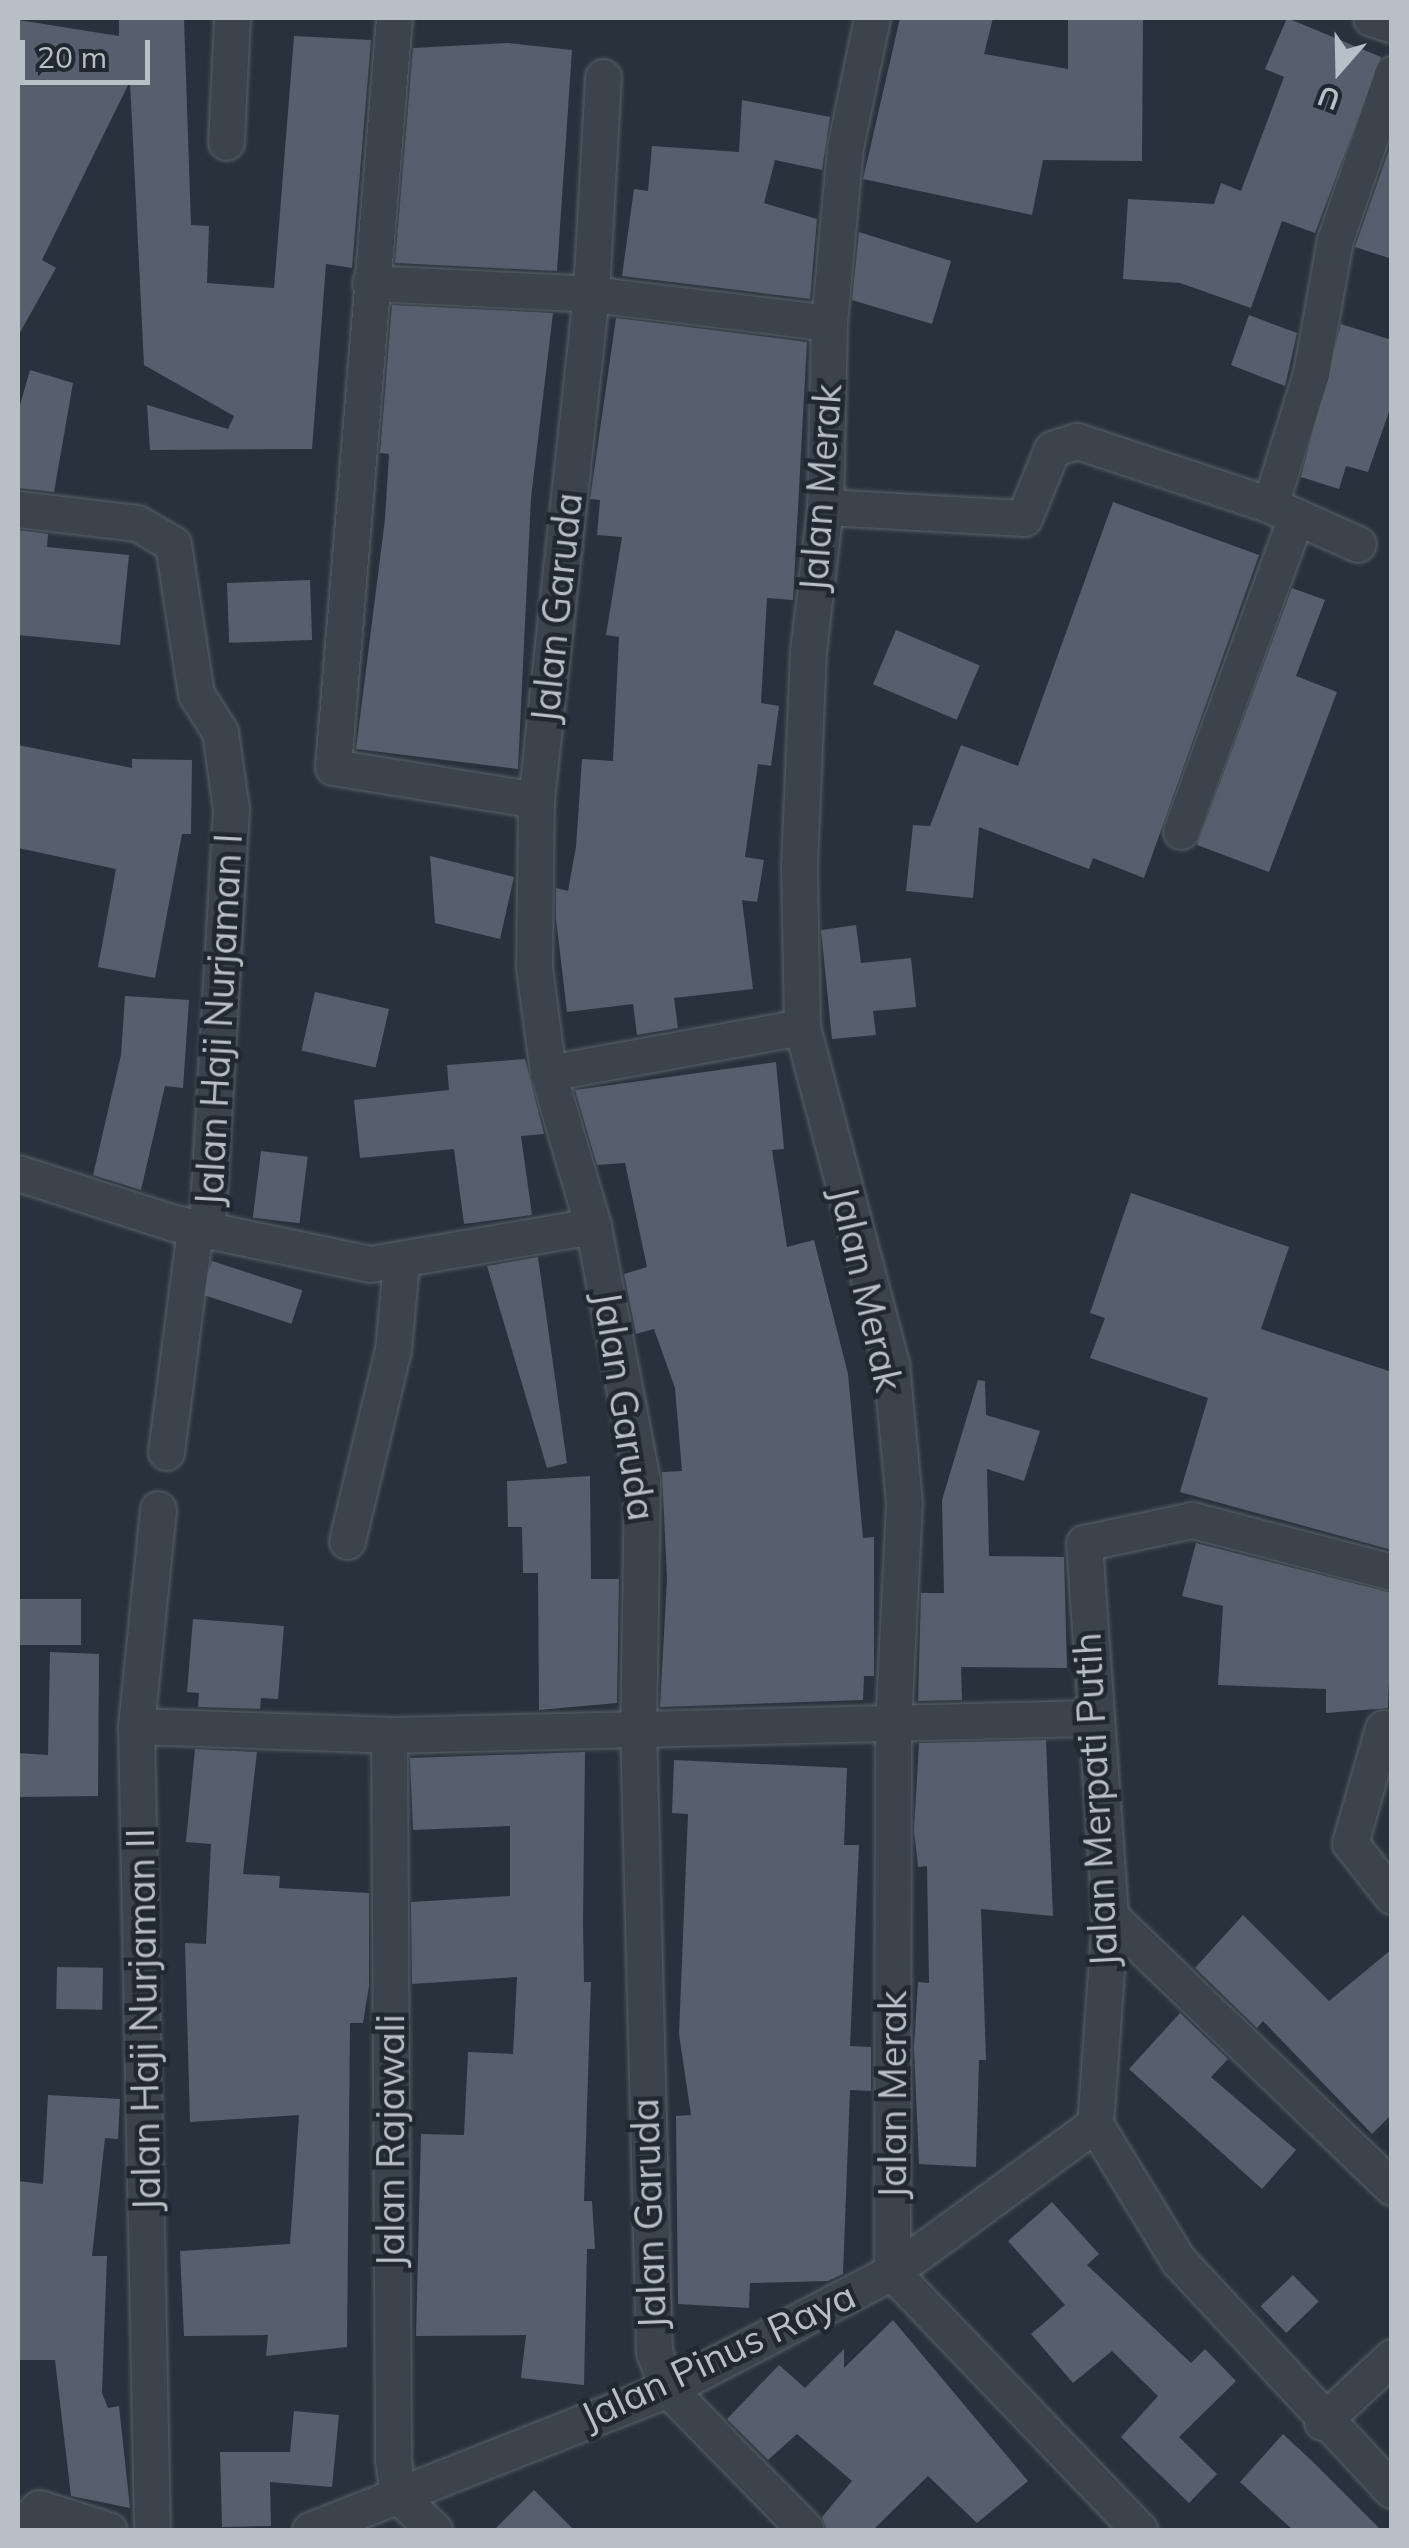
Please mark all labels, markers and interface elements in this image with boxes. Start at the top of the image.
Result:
scale bar [25,20,155,82]
north arrow [1289,20,1389,120]
text: 20 m [37,38,107,76]
text: U [1313,79,1344,119]
street label: Jalan Merak [791,382,851,594]
street label: Jalan Garuda [522,491,592,725]
street label: Jalan Haji Nurjaman I [186,832,252,1208]
street label: Jalan Merak [820,1182,912,1396]
street label: Jalan Garuda [583,1288,665,1524]
street label: Jalan Merpati Putih [1064,1631,1128,1969]
street label: Jalan Haji Nurjaman II [118,1828,170,2212]
street label: Jalan Merak [870,1991,916,2199]
street label: Jalan Rajawali [368,2014,414,2268]
street label: Jalan Garuda [622,2098,676,2330]
street label: Jalan Pinus Raya [574,2272,862,2440]

